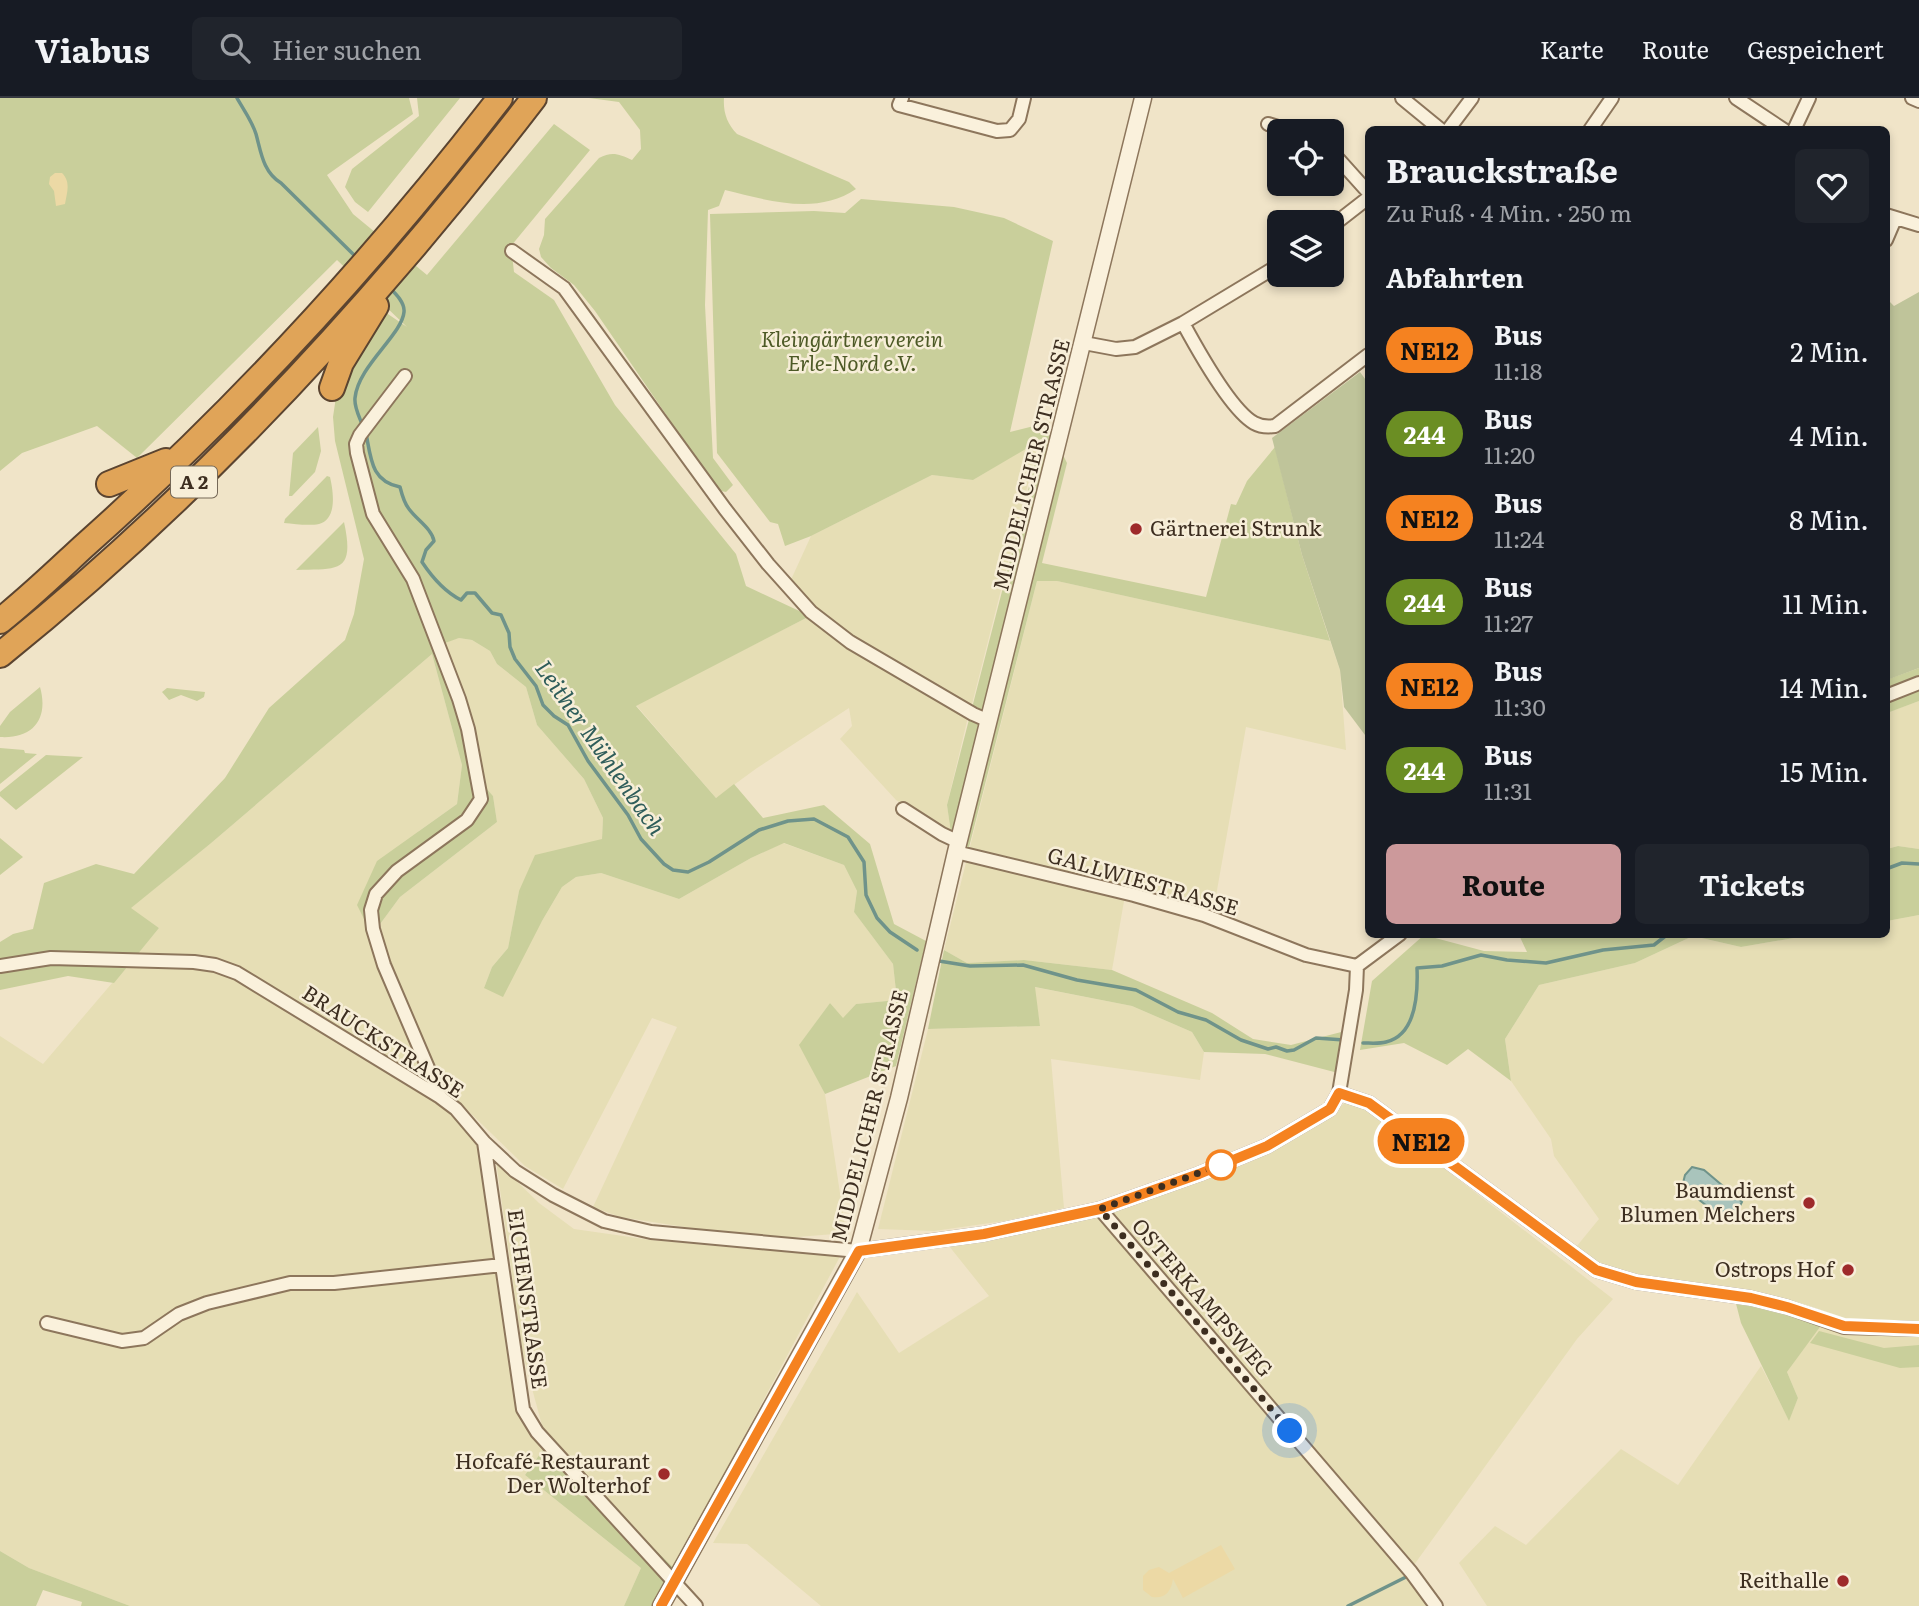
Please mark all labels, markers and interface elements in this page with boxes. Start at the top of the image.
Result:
search box [192,17,682,80]
text: Viabus [35,24,150,73]
icon: search [216,29,254,67]
text: Hier suchen [272,29,422,68]
text: Karte [1540,31,1604,66]
text: Route [1642,31,1709,66]
text: Gespeichert [1747,31,1884,66]
map controls [1267,119,1344,287]
button: locate [1267,119,1344,196]
text: Brauckstraße [1386,144,1618,193]
button: heart [1795,149,1869,223]
text: Zu Fuß · 4 Min. · 250 m [1386,195,1632,229]
button: layers [1267,210,1344,287]
text: Abfahrten [1386,257,1524,296]
text: Bus [1494,314,1542,353]
park label: Kleingärtnerverein Erle-Nord e.V. [761,322,944,377]
text: 2 Min. [1790,331,1869,370]
text: NE12 [1400,332,1459,367]
street label: MIDDELICHER STRASSE [983,335,1076,594]
text: 11:18 [1494,353,1542,387]
text: Bus [1484,398,1532,437]
text: 4 Min. [1789,415,1869,454]
text: 244 [1404,416,1445,451]
text: 11:20 [1484,437,1535,471]
road number: A 2 [171,466,217,498]
text: Bus [1494,482,1542,521]
text: 8 Min. [1789,499,1869,538]
text: NE12 [1400,500,1459,535]
place label: Gärtnerei Strunk [1150,511,1322,542]
marker: Gärtnerei Strunk [1128,521,1144,537]
text: 11:24 [1494,521,1544,555]
text: Bus [1484,566,1532,605]
text: 11 Min. [1782,583,1869,622]
text: 244 [1404,584,1445,619]
text: 11:27 [1484,605,1533,639]
text: Bus [1494,650,1542,689]
water label: Leither Mühlenbach [528,652,675,842]
text: 14 Min. [1780,667,1869,706]
text: NE12 [1400,668,1459,703]
text: 11:30 [1494,689,1546,723]
text: Bus [1484,734,1532,773]
text: 15 Min. [1780,751,1869,790]
text: 244 [1404,752,1445,787]
text: 11:31 [1484,773,1532,807]
street label: GALLWIESTRASSE [1044,837,1243,922]
button: Route [1386,844,1621,924]
button: Tickets [1635,844,1869,924]
street label: BRAUCKSTRASSE [297,976,471,1104]
street label: MIDDELICHER STRASSE [821,986,914,1245]
line badge: NE12 [1372,1118,1470,1164]
text: NE12 [1392,1123,1450,1158]
unlabelled marker [1206,1150,1236,1180]
place label: Baumdienst Blumen Melchers [1620,1173,1796,1228]
marker: Baumdienst Blumen Melchers [1801,1195,1817,1211]
street label: EICHENSTRASSE [501,1206,557,1391]
street label: OSTERKAMPSWEG [1126,1210,1282,1383]
place label: Ostrops Hof [1715,1252,1836,1283]
marker: Ostrops Hof [1840,1262,1856,1278]
your location [1272,1413,1307,1448]
place label: Hofcafé-Restaurant Der Wolterhof [455,1444,652,1499]
marker: Hofcafé-Restaurant Der Wolterhof [656,1466,672,1482]
place label: Reithalle [1739,1563,1829,1594]
marker: Reithalle [1835,1573,1851,1589]

